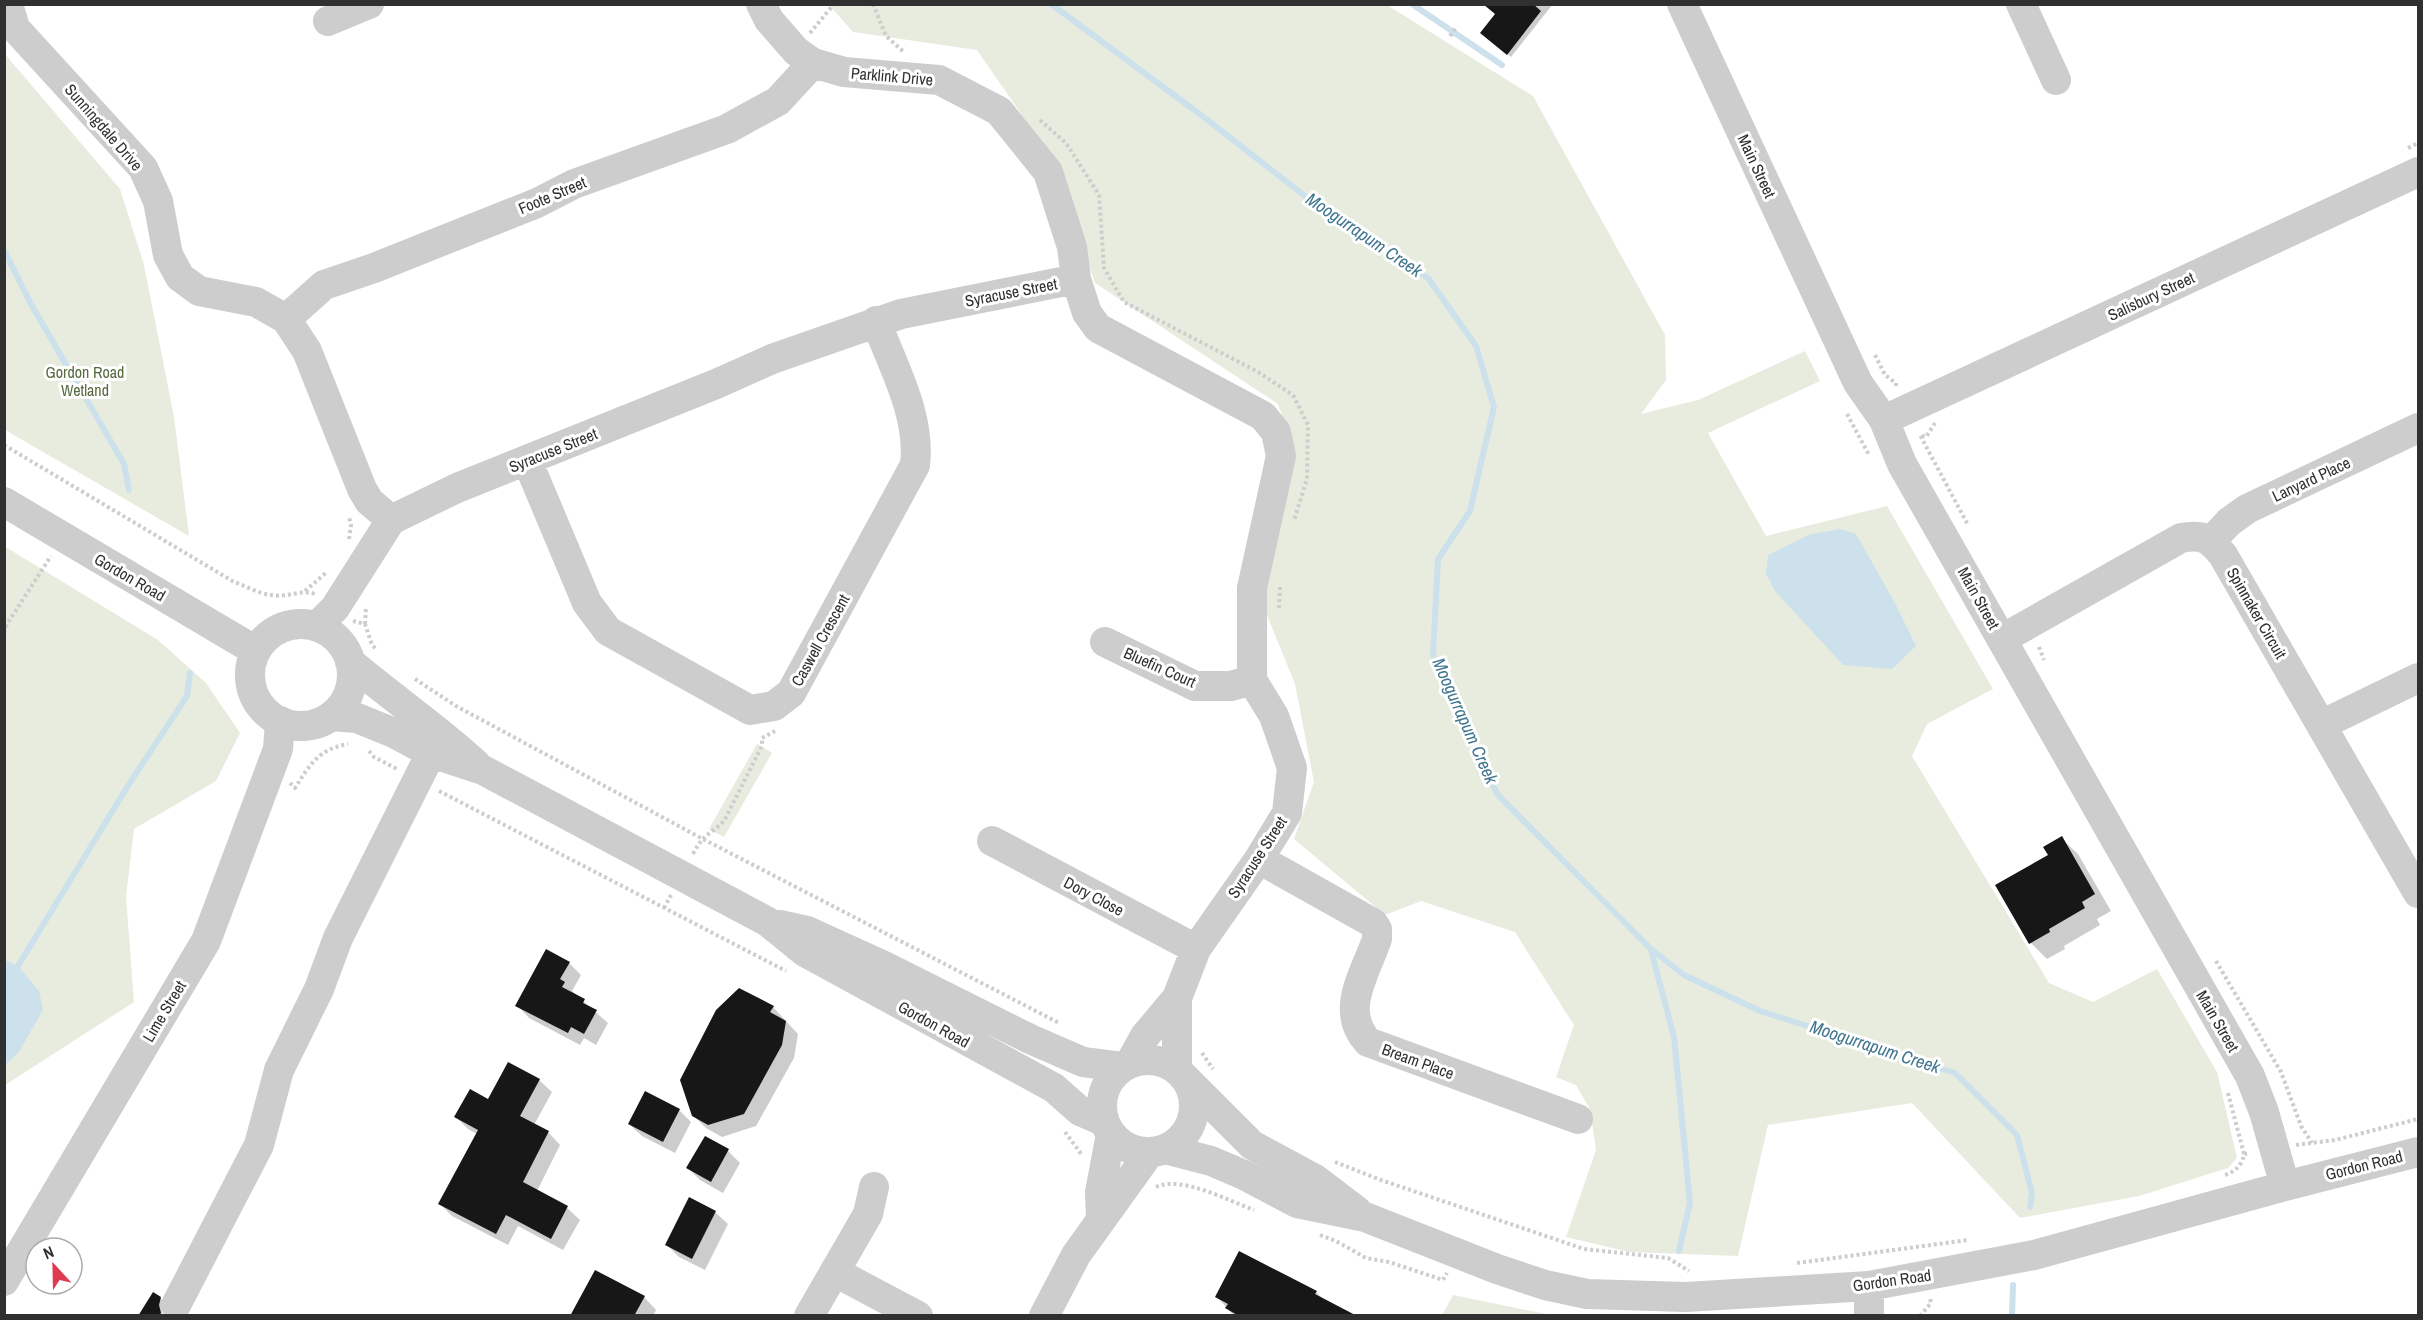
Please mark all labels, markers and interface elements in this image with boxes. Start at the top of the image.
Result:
street label: Parklink Drive [850,61,934,91]
street label: Sunningdale Drive [60,79,148,175]
street label: Main Street [1733,131,1781,202]
street label: Foote Street [515,171,590,219]
water label: Moogurrapum Creek [1301,186,1428,283]
street label: Salisbury Street [2104,266,2198,326]
street label: Syracuse Street [963,272,1059,312]
park label: Gordon Road Wetland [46,361,124,401]
street label: Syracuse Street [506,422,601,478]
street label: Lanyard Place [2268,451,2354,507]
street label: Gordon Road [90,548,170,606]
street label: Main Street [1953,563,2005,633]
street label: Spinnaker Circuit [2222,563,2292,663]
street label: Caswell Crescent [786,590,855,690]
street label: Bluefin Court [1121,641,1200,693]
water label: Moogurrapum Creek [1427,654,1505,788]
street label: Syracuse Street [1222,812,1292,902]
street label: Dory Close [1060,871,1128,921]
street label: Lime Street [137,976,191,1046]
street label: Main Street [2192,986,2245,1056]
street label: Gordon Road [894,995,974,1053]
water label: Moogurrapum Creek [1807,1014,1944,1080]
street label: Bream Place [1379,1038,1457,1084]
street label: Gordon Road [2323,1145,2405,1185]
north arrow [24,1236,84,1296]
text: N [40,1240,57,1264]
street label: Gordon Road [1851,1264,1933,1296]

